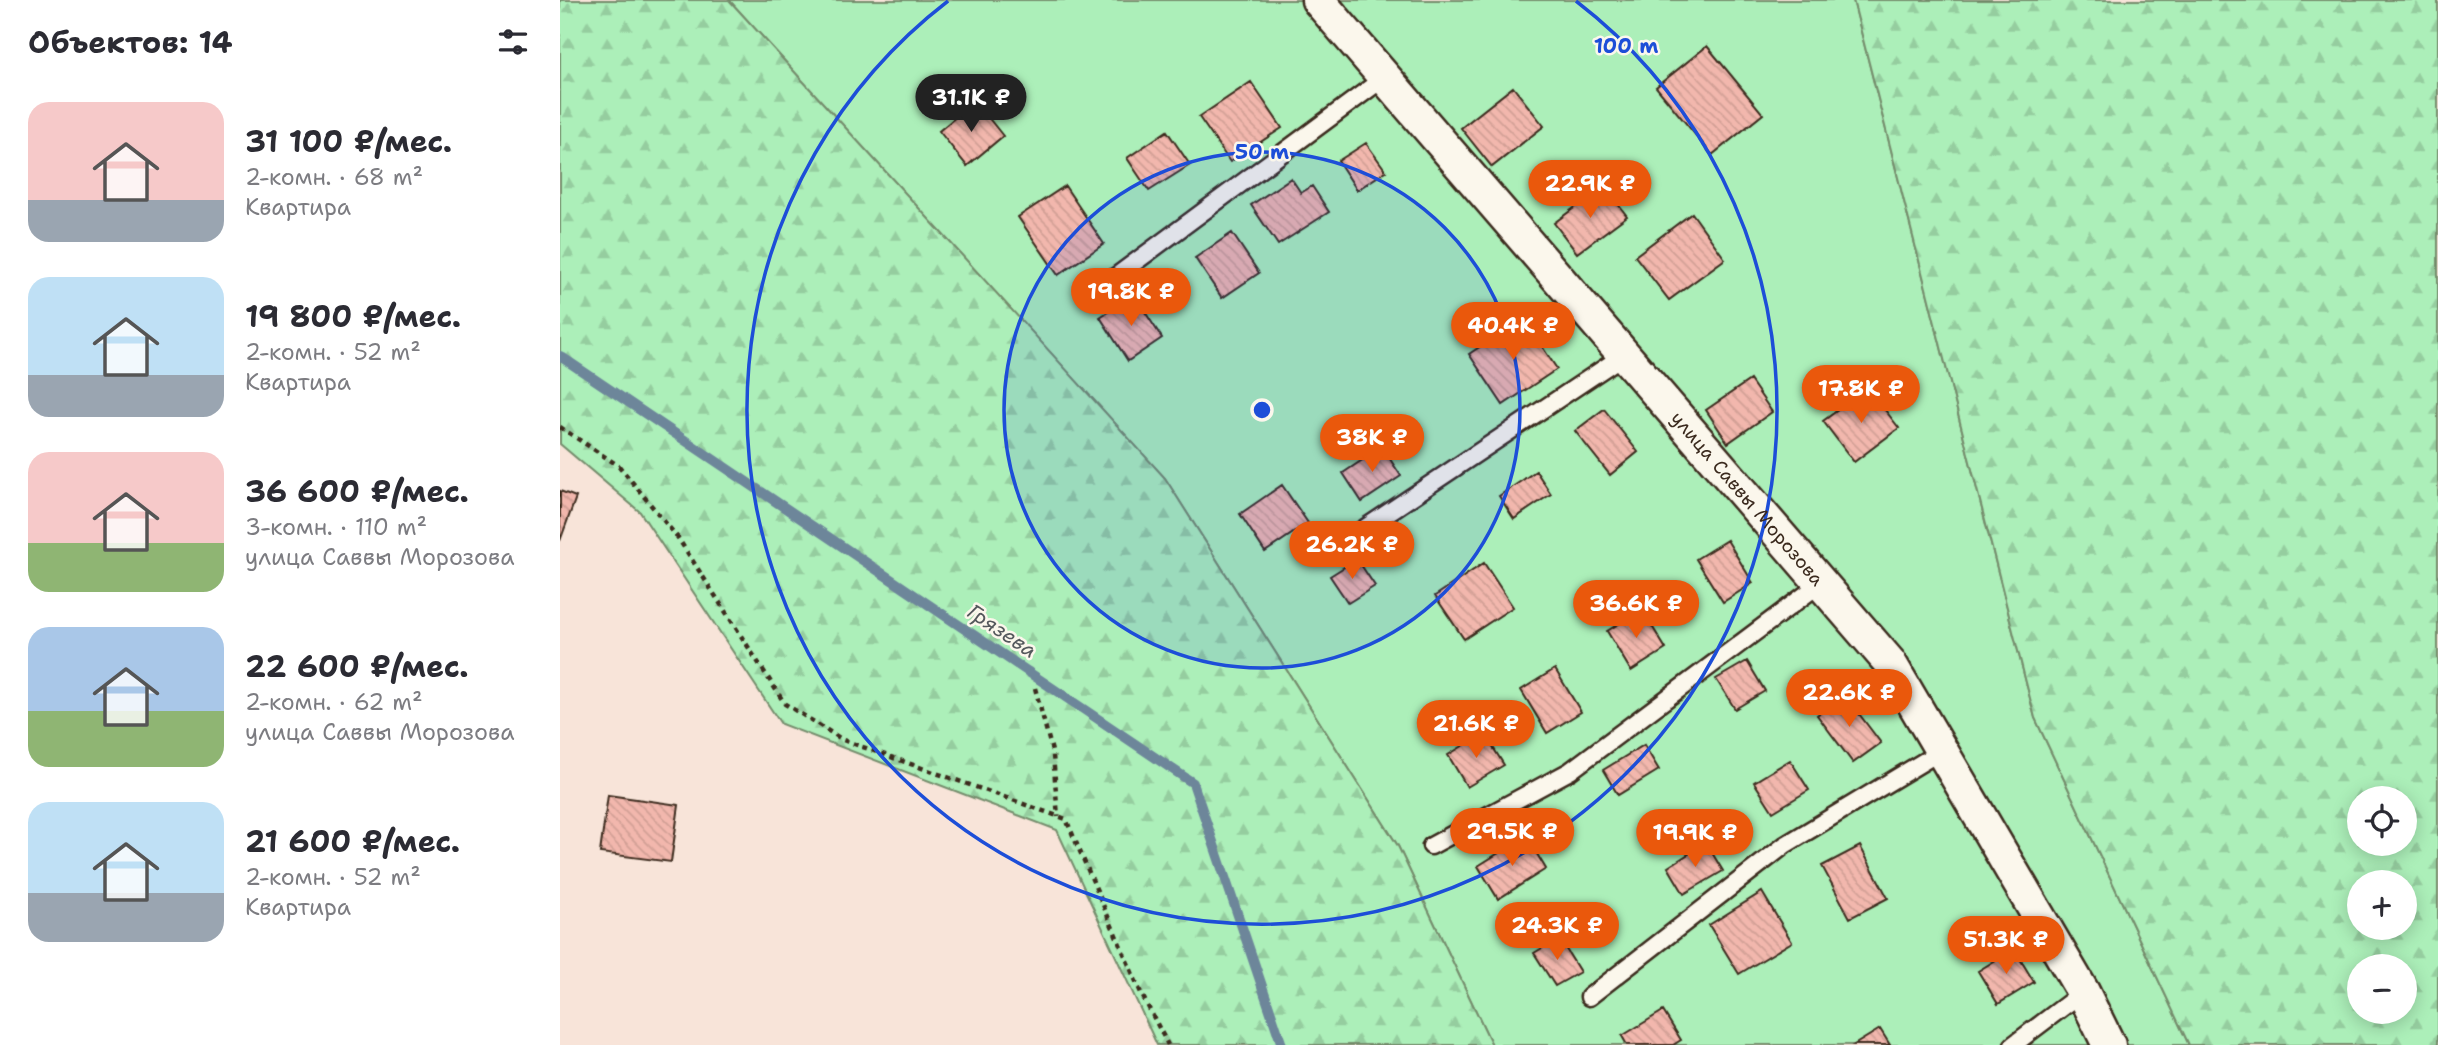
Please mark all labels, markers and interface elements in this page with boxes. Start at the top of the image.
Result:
text: Объектов: 14 [28,22,233,63]
icon: filters [494,23,532,61]
text: 100 m [1594,32,1658,60]
pin: 31.1K ₽ [906,74,1036,134]
text: 31.1K ₽ [931,82,1011,112]
text: 31 100 ₽/мес. [245,121,452,162]
icon: home [84,130,168,214]
text: 50 m [1235,138,1289,166]
pin: 22.9K ₽ [1525,160,1655,220]
text: 2-комн. · 68 m² [245,162,423,192]
text: 22.9K ₽ [1544,168,1636,198]
text: Квартира [245,192,351,222]
pin: 19.8K ₽ [1066,268,1196,328]
text: 19.8K ₽ [1087,276,1175,306]
text: 19 800 ₽/мес. [245,296,461,337]
pin: 40.4K ₽ [1448,302,1578,362]
icon: home [84,305,168,389]
text: 40.4K ₽ [1467,310,1559,340]
text: 2-комн. · 52 m² [245,337,421,367]
pin: 17.8K ₽ [1796,366,1926,425]
text: Квартира [245,367,351,397]
text: 17.8K ₽ [1818,373,1904,403]
centre of rings [1250,398,1274,422]
street label: улица Саввы Морозова [1665,406,1830,591]
pin: 38K ₽ [1323,414,1421,474]
text: 38K ₽ [1336,422,1408,452]
text: 36 600 ₽/мес. [245,471,469,512]
icon: home [84,480,168,564]
text: 3-комн. · 110 m² [245,512,427,542]
pin: 26.2K ₽ [1287,522,1417,581]
text: 26.2K ₽ [1305,529,1399,559]
text: улица Саввы Морозова [245,542,515,572]
pin: 36.6K ₽ [1571,580,1701,640]
text: 36.6K ₽ [1589,588,1683,618]
water label: Грязева [962,597,1042,665]
text: 22 600 ₽/мес. [245,646,468,687]
icon: home [84,655,168,739]
pin: 22.6K ₽ [1784,670,1914,729]
text: 22.6K ₽ [1802,677,1896,707]
text: 2-комн. · 62 m² [245,687,423,717]
pin: 21.6K ₽ [1411,700,1541,760]
text: 21.6K ₽ [1433,708,1519,738]
text: улица Саввы Морозова [245,717,515,747]
map controls [2347,786,2417,1024]
button: locate [2347,786,2417,856]
pin: 29.5K ₽ [1447,808,1577,868]
pin: 19.9K ₽ [1630,810,1760,869]
text: 29.5K ₽ [1466,816,1558,846]
text: 19.9K ₽ [1652,817,1738,847]
text: 21 600 ₽/мес. [245,821,460,862]
icon: home [84,830,168,914]
text: 2-комн. · 52 m² [245,862,421,892]
button: + [2347,870,2417,940]
text: Квартира [245,892,351,922]
pin: 24.3K ₽ [1492,902,1622,962]
text: 24.3K ₽ [1511,910,1603,940]
pin: 51.3K ₽ [1941,916,2071,976]
text: 51.3K ₽ [1964,924,2048,954]
button: − [2347,954,2417,1024]

